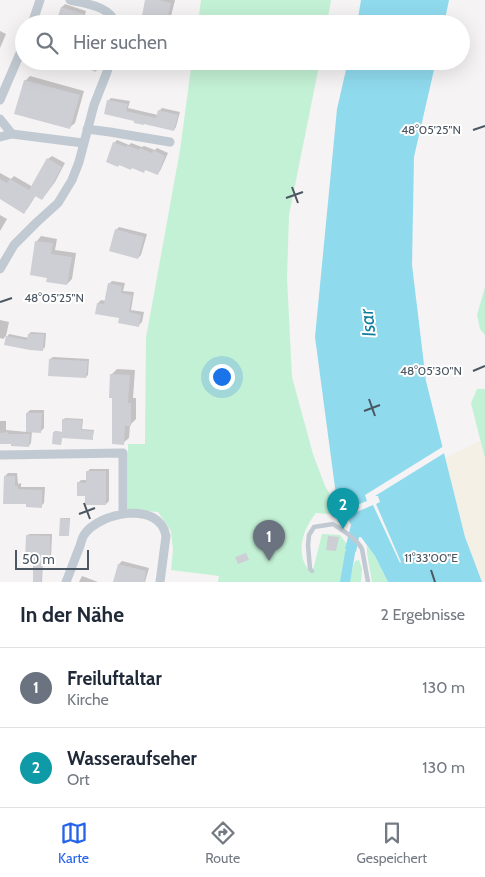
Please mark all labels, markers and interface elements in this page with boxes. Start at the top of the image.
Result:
search box [15,15,470,70]
icon: search [33,29,61,57]
text: Hier suchen [73,31,167,54]
text: 48°05'25"N [401,122,461,137]
text: 48°05'25"N [24,290,84,305]
water label: Isar [354,306,381,338]
text: 48°05'30"N [400,363,462,378]
your location [209,364,235,390]
pin: 2 [327,488,359,529]
pin: 1 [253,520,285,561]
scale bar [15,547,89,570]
text: 50 m [22,550,55,568]
text: 11°33'00"E [404,550,458,565]
text: In der Nähe [20,602,124,627]
text: 2 Ergebnisse [381,605,465,624]
text: Freiluftaltar [67,667,162,690]
text: 1 [33,678,39,697]
text: 130 m [422,678,465,697]
text: Kirche [67,690,109,709]
text: Wasseraufseher [67,747,197,770]
text: 2 [32,758,40,777]
text: 130 m [422,758,465,777]
text: Ort [67,770,90,789]
tab: Karte [58,819,89,867]
tab: Route [205,819,240,867]
tab: Gespeichert [356,819,427,867]

